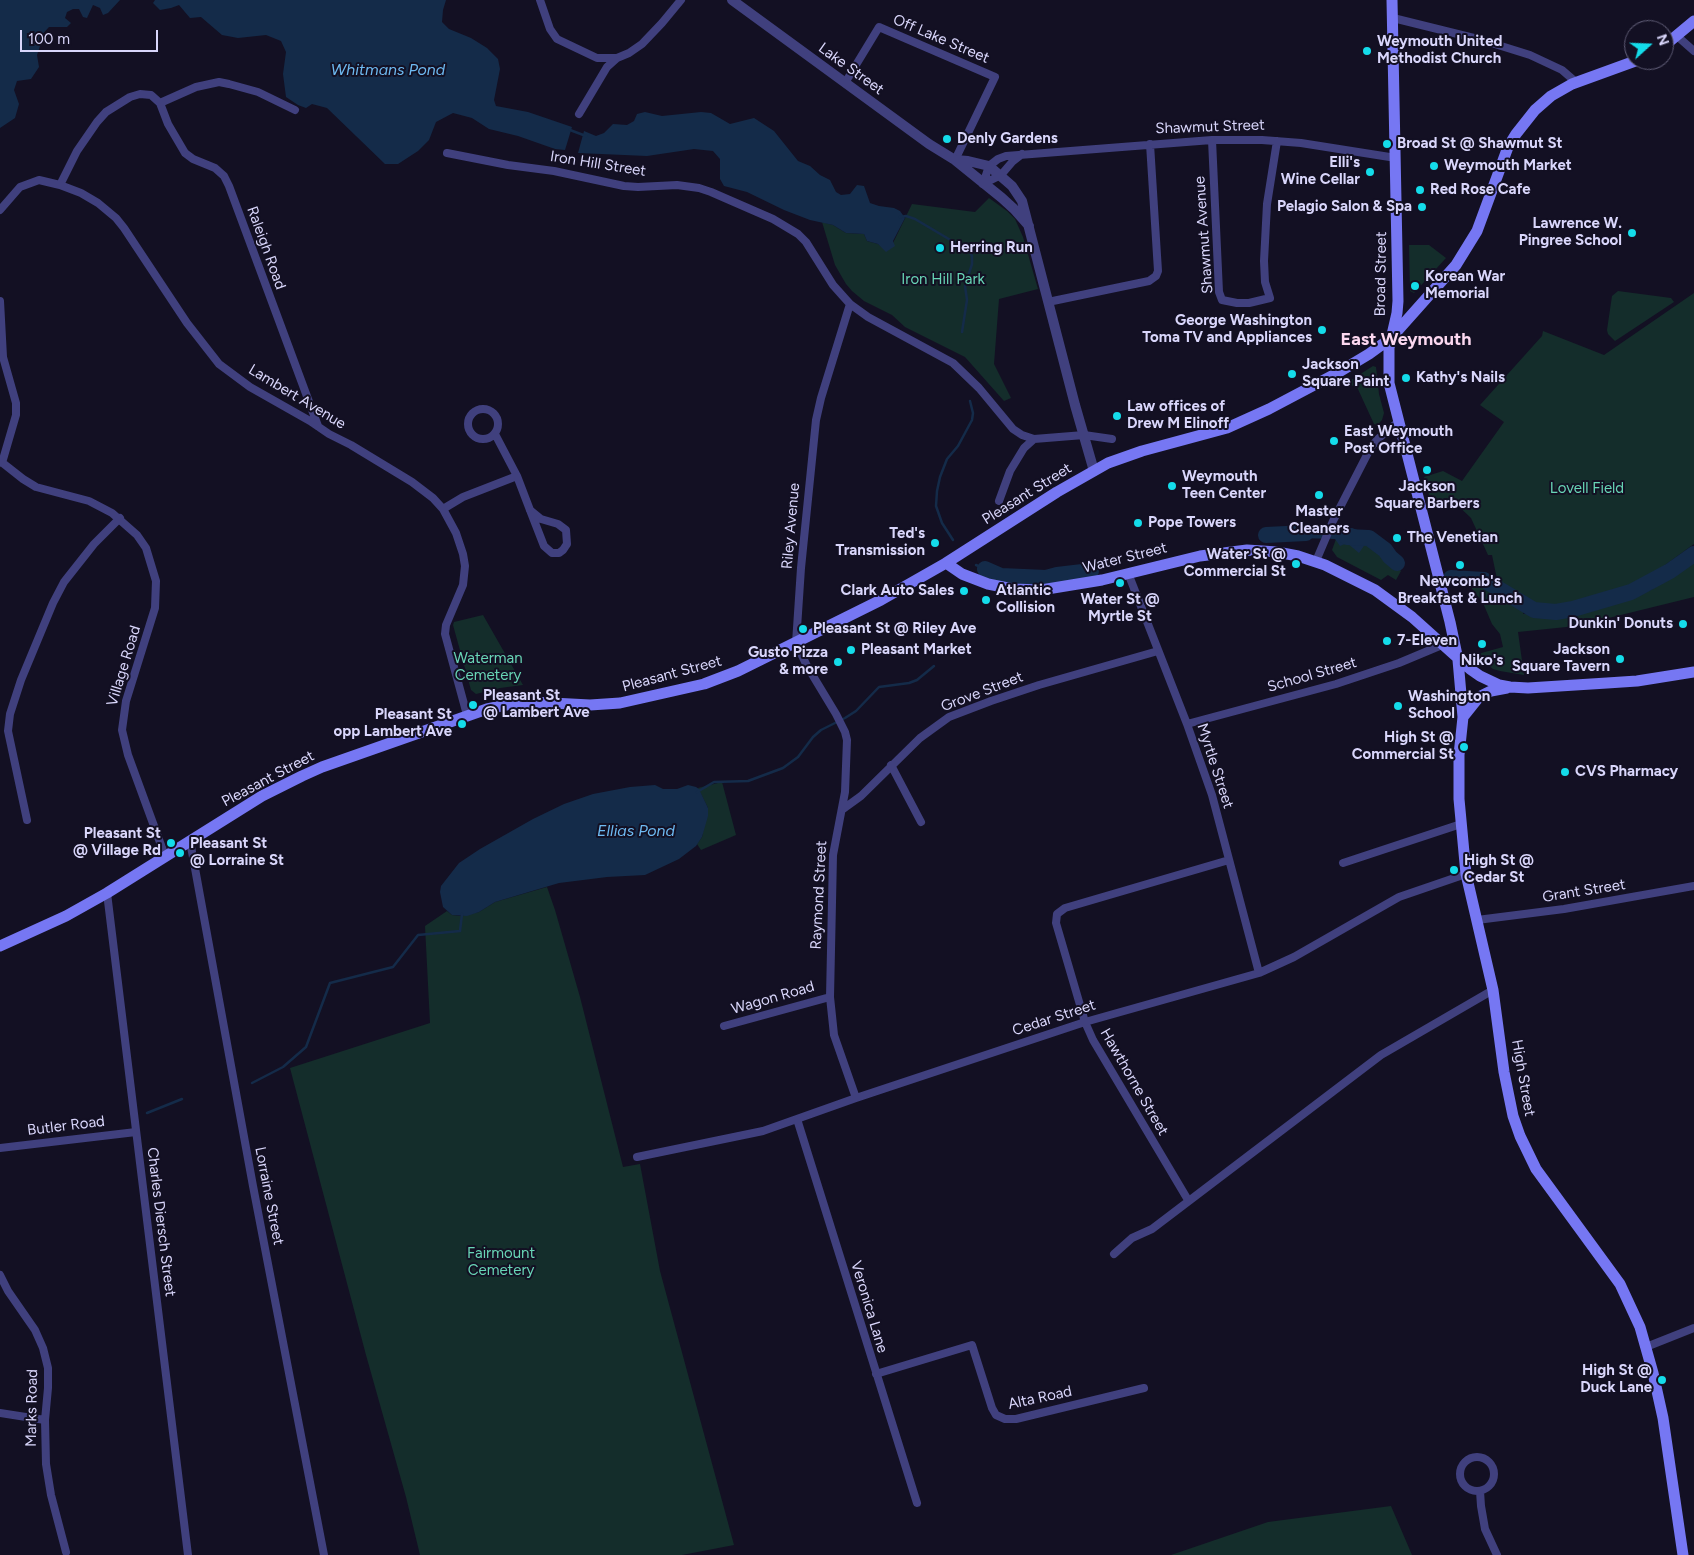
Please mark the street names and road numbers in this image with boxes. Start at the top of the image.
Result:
street label: Off Lake Street [890,11,992,67]
street label: Lake Street [815,39,887,99]
street label: Shawmut Street [1155,116,1265,138]
street label: Iron Hill Street [549,148,647,180]
street label: Shawmut Avenue [1191,175,1217,295]
street label: Raleigh Road [243,204,289,292]
street label: Broad Street [1371,231,1391,317]
street label: Lambert Avenue [245,361,349,433]
street label: Pleasant Street [979,459,1075,529]
street label: Riley Avenue [778,482,804,570]
street label: Water Street [1081,539,1169,577]
street label: Village Road [103,624,145,708]
street label: Pleasant Street [620,652,724,696]
street label: School Street [1265,654,1359,696]
street label: Grove Street [938,668,1026,716]
street label: Myrtle Street [1193,721,1237,811]
street label: Pleasant Street [219,747,317,811]
street label: Raymond Street [807,840,831,950]
street label: Grant Street [1541,876,1627,906]
street label: Wagon Road [729,978,817,1018]
street label: Cedar Street [1010,996,1098,1040]
street label: Hawthorne Street [1096,1025,1172,1139]
street label: High Street [1507,1038,1539,1118]
street label: Butler Road [26,1112,106,1140]
street label: Lorraine Street [251,1145,287,1247]
street label: Charles Diersch Street [143,1146,179,1298]
street label: Veronica Lane [846,1259,892,1355]
street label: Marks Road [22,1369,42,1447]
street label: Alta Road [1006,1382,1074,1414]

